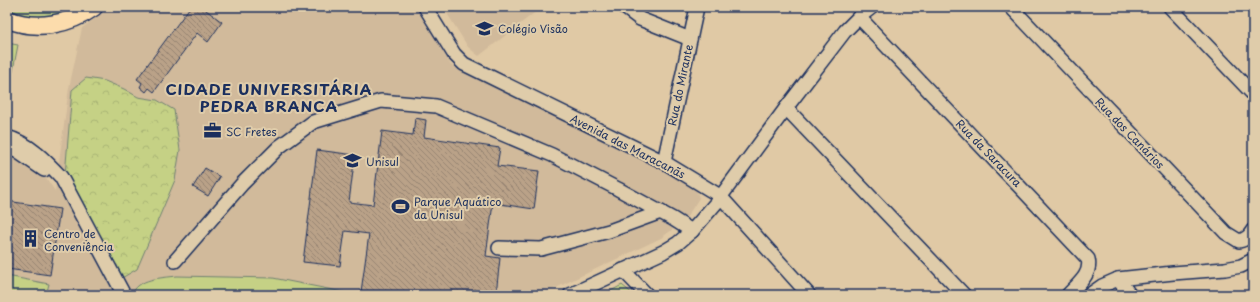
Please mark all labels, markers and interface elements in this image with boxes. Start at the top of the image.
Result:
school or university icon: Colégio Visão [475,18,495,38]
place label: Colégio Visão [498,20,568,37]
street label: Rua do Mirante [663,43,697,127]
district label: CIDADE UNIVERSITÁRIA PEDRA BRANCA [165,77,373,117]
street label: Rua dos Canários [1092,94,1168,172]
street label: Avenida das Maracanãs [568,110,688,182]
street label: Rua da Saracura [952,115,1026,191]
office icon: SC Fretes [203,121,223,141]
place label: SC Fretes [226,123,277,140]
school or university icon: Unisul [343,151,363,171]
place label: Unisul [366,153,399,170]
place label: Parque Aquático da Unisul [414,193,501,223]
sports icon: Parque Aquático da Unisul [391,197,411,217]
place label: Centro de Conveniência [44,225,114,255]
building icon: Centro de Conveniência [21,229,41,249]

